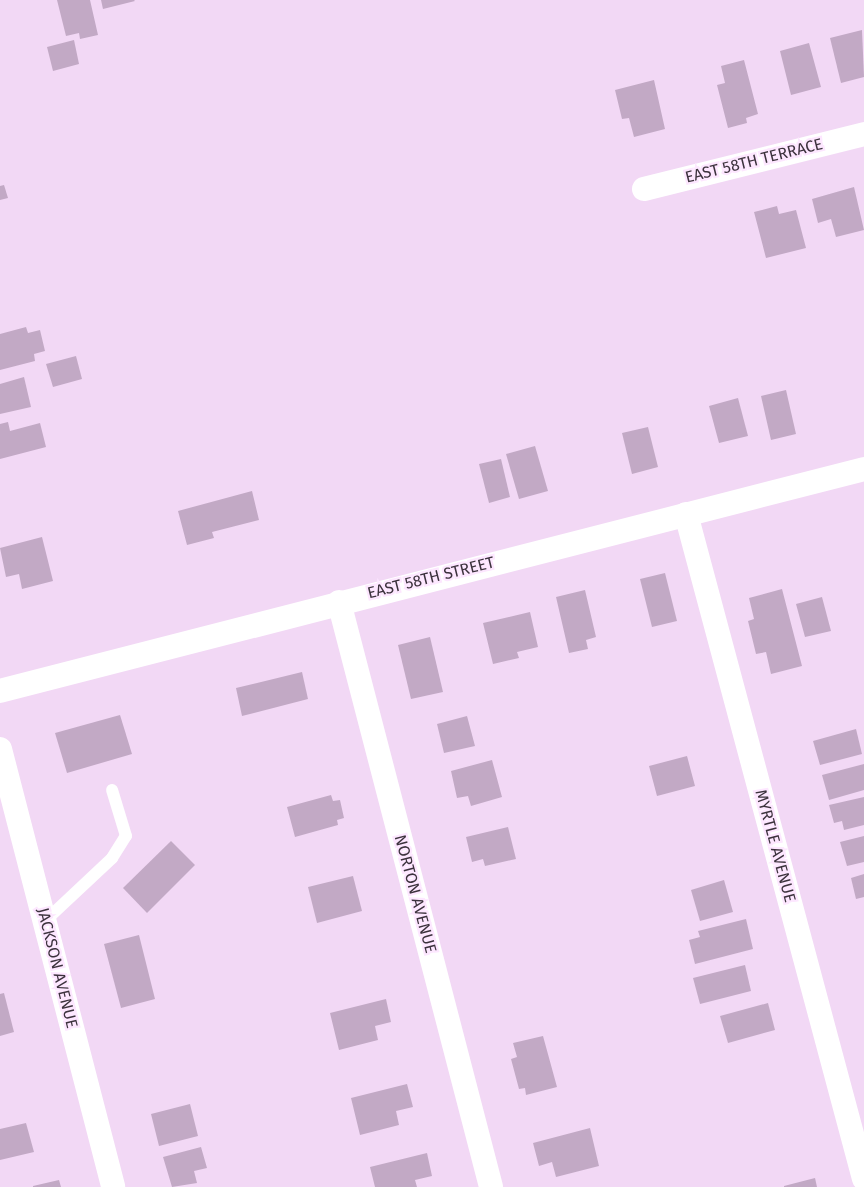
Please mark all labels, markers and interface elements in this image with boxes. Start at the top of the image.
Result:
street label: EAST 58TH TERRACE [683,135,825,187]
street label: EAST 58TH STREET [365,553,497,603]
street label: MYRTLE AVENUE [751,788,799,904]
street label: NORTON AVENUE [390,833,440,955]
street label: JACKSON AVENUE [33,906,81,1030]

